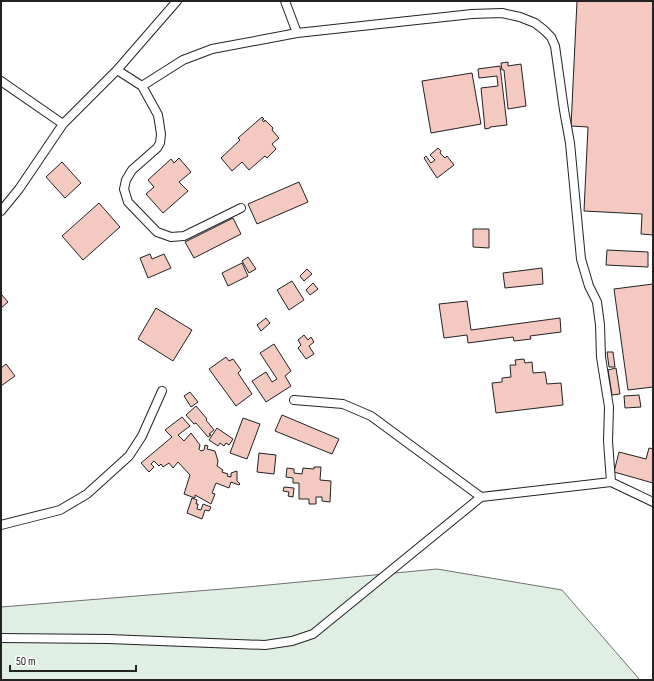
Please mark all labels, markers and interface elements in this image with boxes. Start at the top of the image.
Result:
scale bar [10,647,136,673]
text: 50 m [16,654,36,669]

